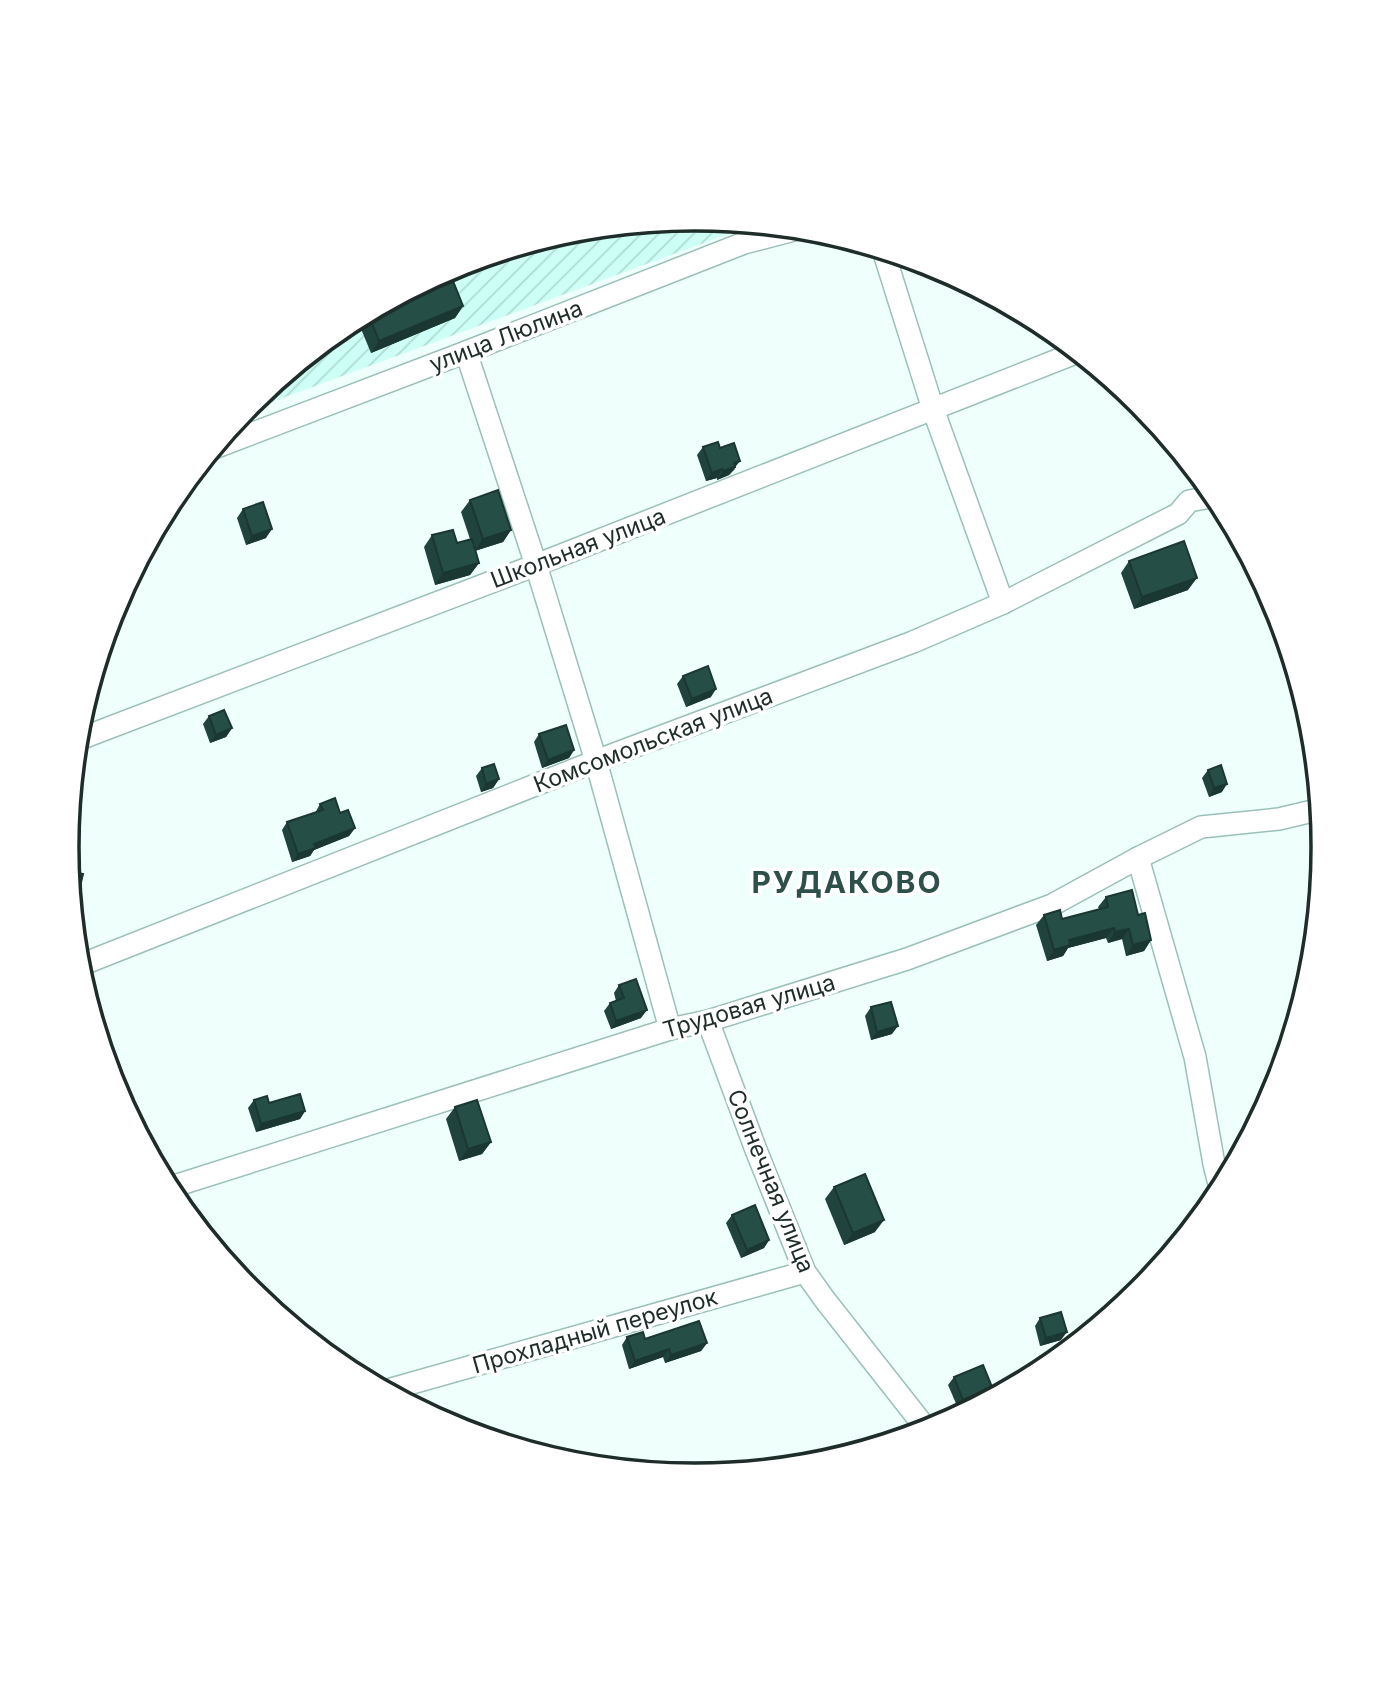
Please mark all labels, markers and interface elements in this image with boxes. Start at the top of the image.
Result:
street label: улица Люлина [425,294,587,378]
street label: Школьная улица [487,502,669,594]
street label: Комсомольская улица [530,681,776,799]
district label: РУДАКОВО [751,864,943,900]
street label: Трудовая улица [660,968,838,1044]
street label: Солнечная улица [721,1085,821,1277]
street label: Прохладный переулок [469,1282,721,1379]

